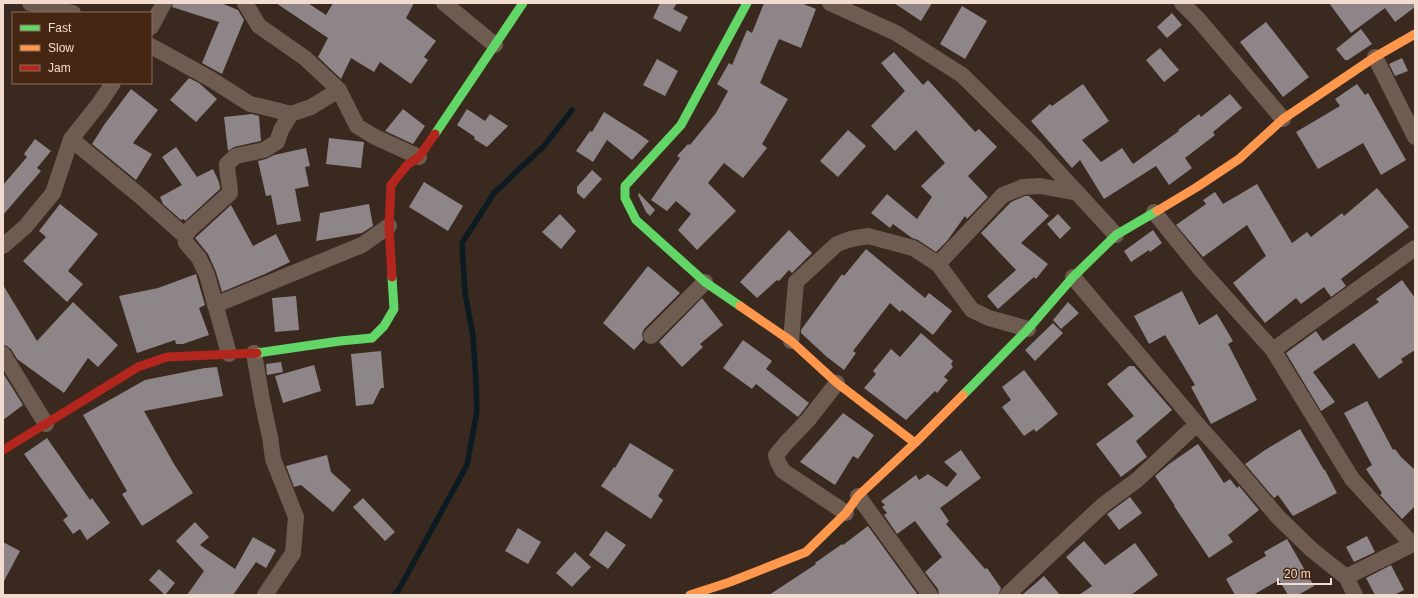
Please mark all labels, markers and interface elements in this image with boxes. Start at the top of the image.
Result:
legend [12,12,152,84]
text: Fast [48,21,72,35]
text: Slow [48,41,74,55]
text: Jam [48,61,71,75]
scale bar [1278,560,1331,586]
text: 20 m [1284,567,1311,581]

